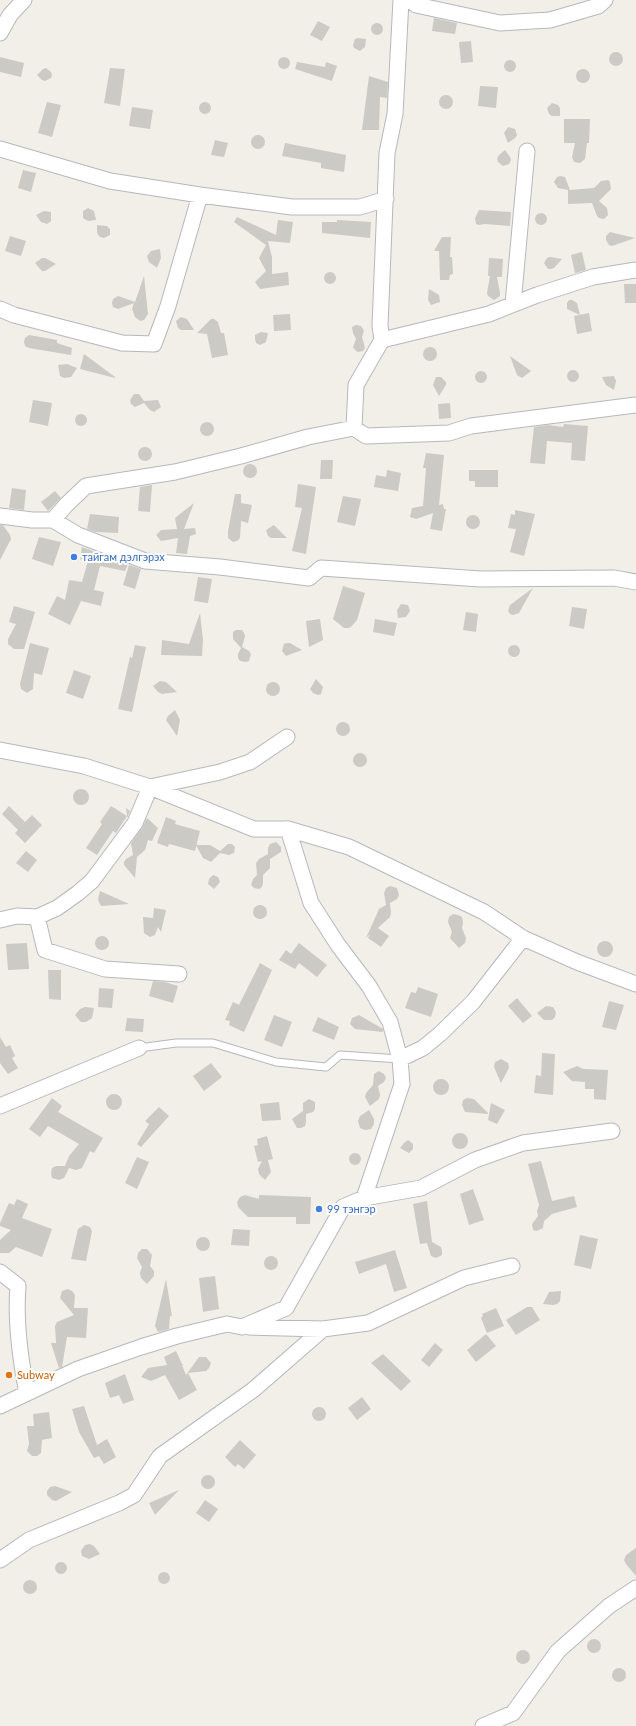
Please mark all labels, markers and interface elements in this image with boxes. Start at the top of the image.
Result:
place label: тайгам дэлгэрэх [82,550,165,563]
marker: тайгам дэлгэрэх [69,552,79,562]
place label: 99 тэнгэр [327,1202,376,1215]
marker: 99 тэнгэр [314,1204,324,1214]
place label: Subway [17,1368,55,1381]
marker: Subway [4,1370,14,1380]

